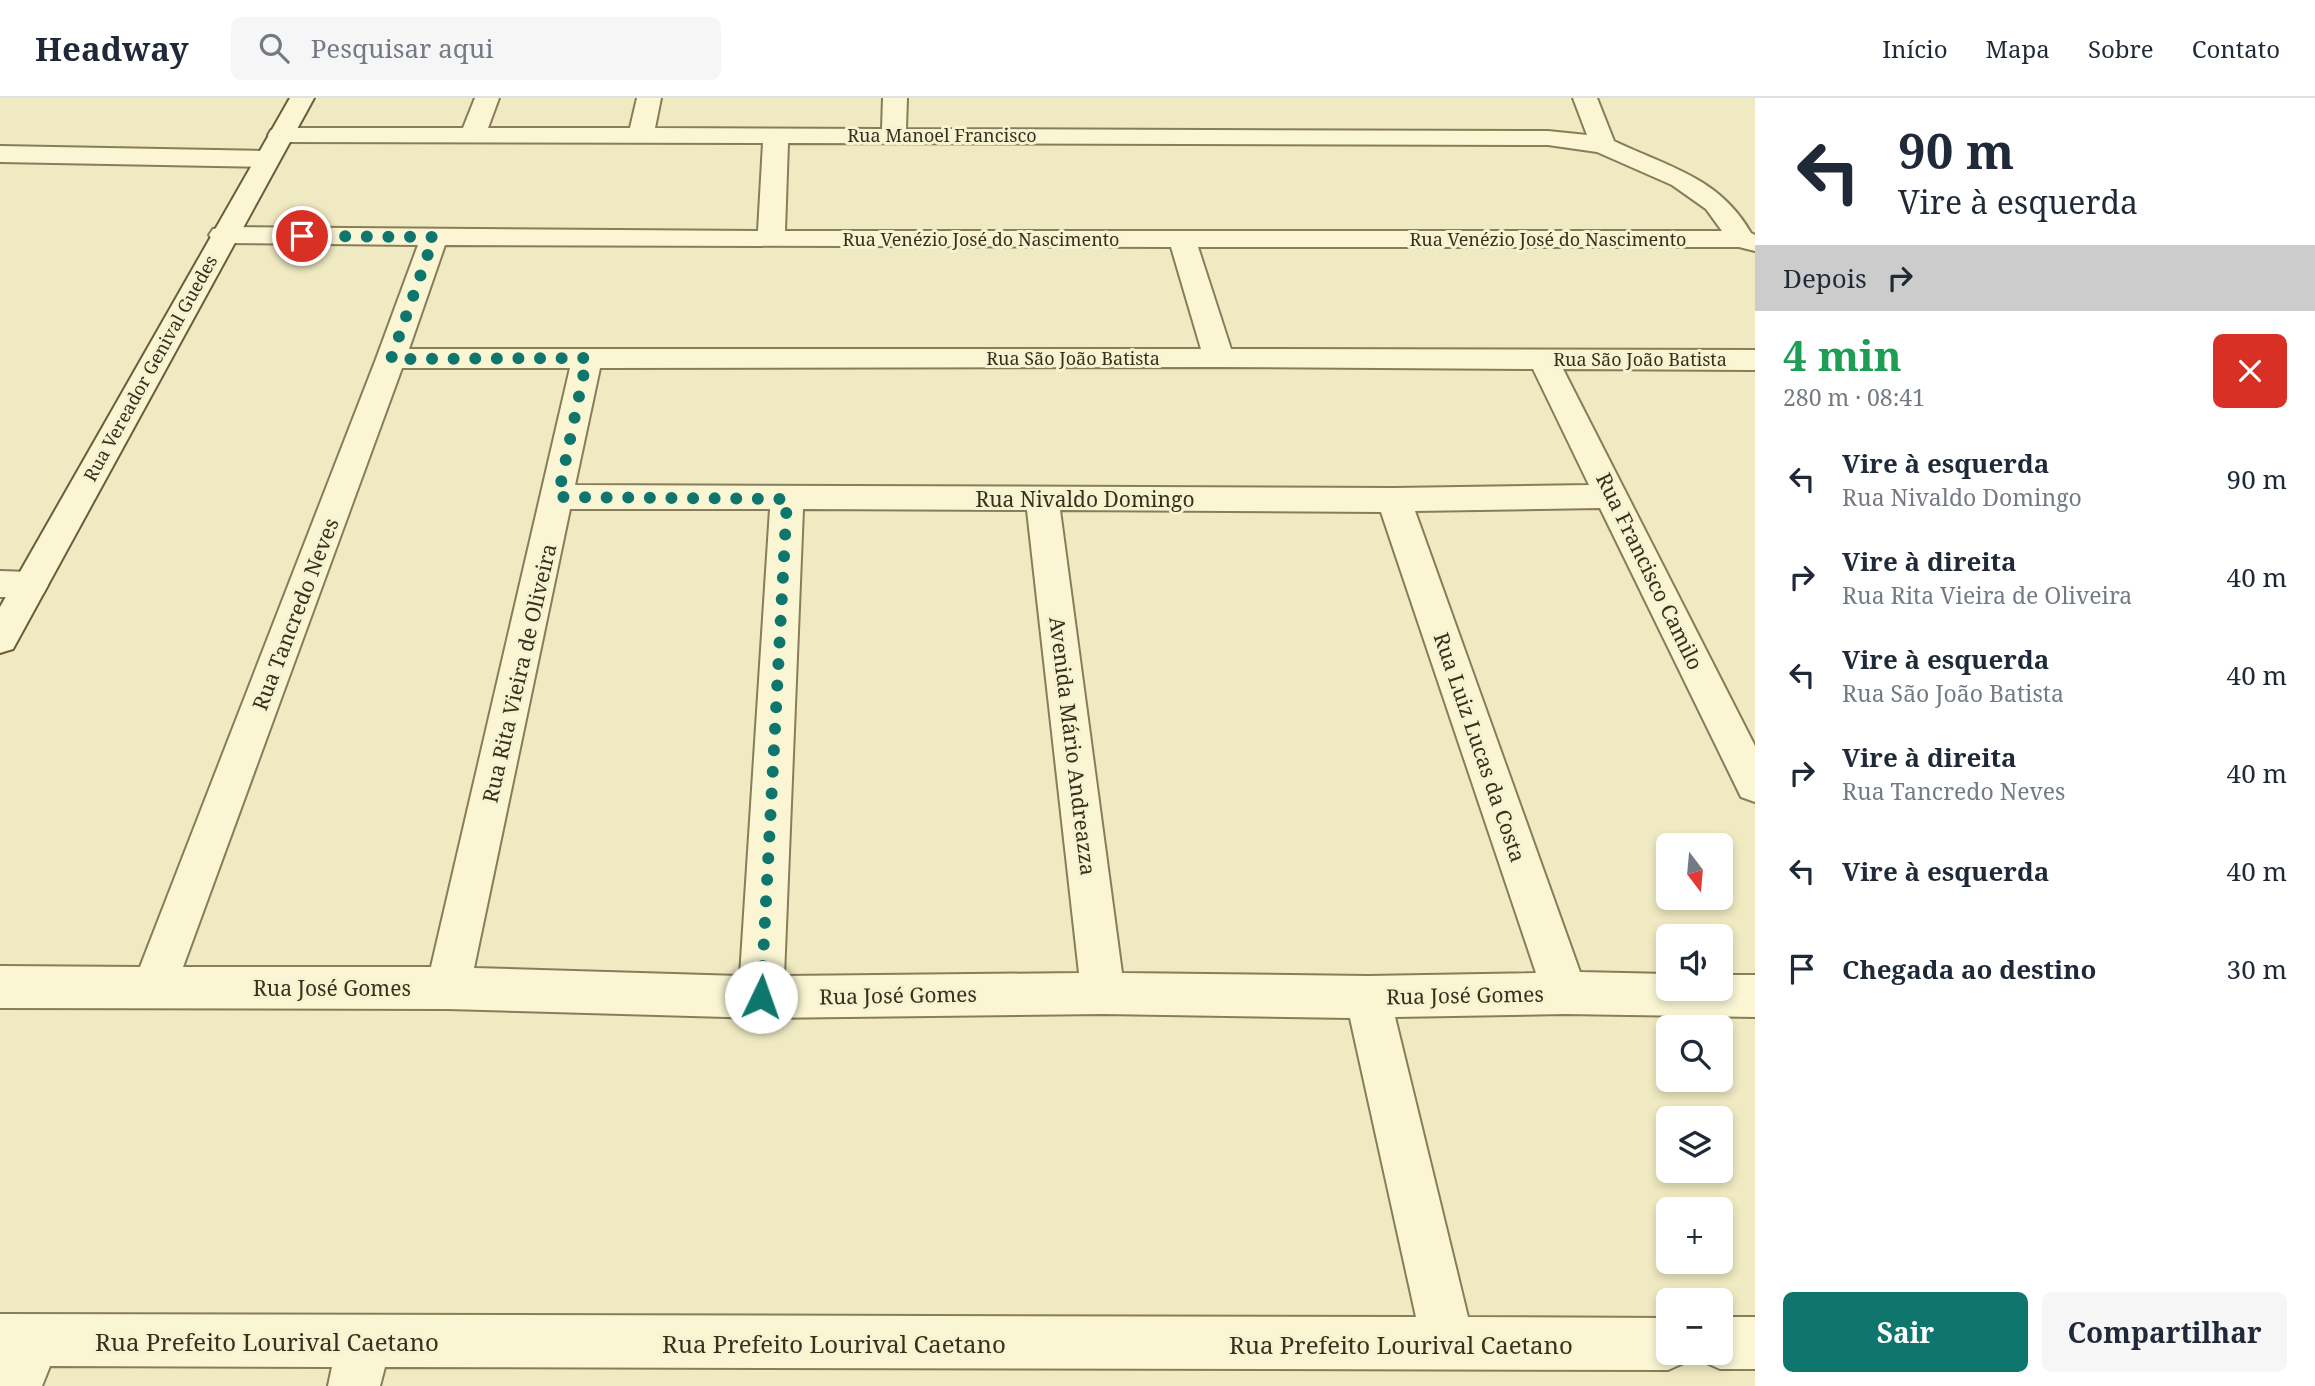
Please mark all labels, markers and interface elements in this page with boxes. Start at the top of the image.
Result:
search box [231,17,721,80]
text: Headway [35,26,189,71]
icon: search [255,29,293,67]
text: Pesquisar aqui [311,30,494,66]
text: Início [1882,32,1948,65]
text: Mapa [1986,32,2050,65]
text: Sobre [2088,32,2154,65]
text: Contato [2192,32,2280,65]
text: 90 m [1898,117,2014,183]
street label: Rua Manoel Francisco [847,123,1037,147]
icon: left [1783,126,1874,217]
text: Vire à esquerda [1898,180,2138,223]
pin [272,206,332,266]
icon: arrive [283,217,321,255]
street label: Rua Venézio José do Nascimento [843,227,1119,251]
street label: Rua Venézio José do Nascimento [1410,227,1686,251]
street label: Rua Vereador Genival Guedes [78,251,222,485]
icon: right [1881,259,1919,297]
text: Depois [1783,260,1867,296]
text: 4 min [1783,326,1902,383]
button: close [2213,334,2287,408]
street label: Rua São João Batista [986,346,1160,370]
street label: Rua São João Batista [1553,347,1727,371]
text: 280 m · 08:41 [1783,381,1925,413]
text: Vire à esquerda [1842,445,2049,481]
icon: left [1783,460,1821,498]
text: 90 m [2227,461,2287,497]
street label: Rua Francisco Camilo [1590,468,1710,674]
text: Rua Nivaldo Domingo [1842,481,2082,513]
street label: Rua Nivaldo Domingo [975,485,1195,513]
street label: Rua Tancredo Neves [245,514,345,714]
street label: Rua Rita Vieira de Oliveira [476,541,562,805]
text: Vire à direita [1842,543,2017,579]
icon: right [1783,558,1821,596]
text: 40 m [2227,559,2287,595]
text: Rua Rita Vieira de Oliveira [1842,579,2132,611]
street label: Avenida Mário Andreazza [1043,615,1103,877]
street label: Rua Luiz Lucas da Costa [1428,628,1532,866]
text: Vire à esquerda [1842,641,2049,677]
icon: left [1783,656,1821,694]
text: 40 m [2227,657,2287,693]
text: Rua São João Batista [1842,677,2064,709]
text: Vire à direita [1842,739,2017,775]
icon: right [1783,754,1821,792]
text: 40 m [2227,755,2287,791]
text: Rua Tancredo Neves [1842,775,2066,807]
north arrow [1656,833,1732,910]
map controls [1656,833,1733,1365]
icon: left [1783,852,1821,890]
text: Vire à esquerda [1842,853,2049,889]
text: 40 m [2227,853,2287,889]
button: sound [1656,924,1733,1001]
icon: arrive [1783,950,1821,988]
text: Chegada ao destino [1842,951,2097,987]
text: 30 m [2227,951,2287,987]
position arrow [724,960,798,1034]
street label: Rua José Gomes [253,974,411,1002]
street label: Rua José Gomes [819,980,977,1010]
street label: Rua José Gomes [1386,980,1544,1010]
button: search [1656,1015,1733,1092]
button: layers [1656,1106,1733,1183]
button: + [1656,1197,1733,1274]
button: − [1656,1288,1733,1365]
button: Sair [1783,1292,2028,1372]
button: Compartilhar [2042,1292,2287,1372]
street label: Rua Prefeito Lourival Caetano [95,1325,439,1358]
street label: Rua Prefeito Lourival Caetano [662,1327,1006,1360]
street label: Rua Prefeito Lourival Caetano [1229,1328,1573,1361]

